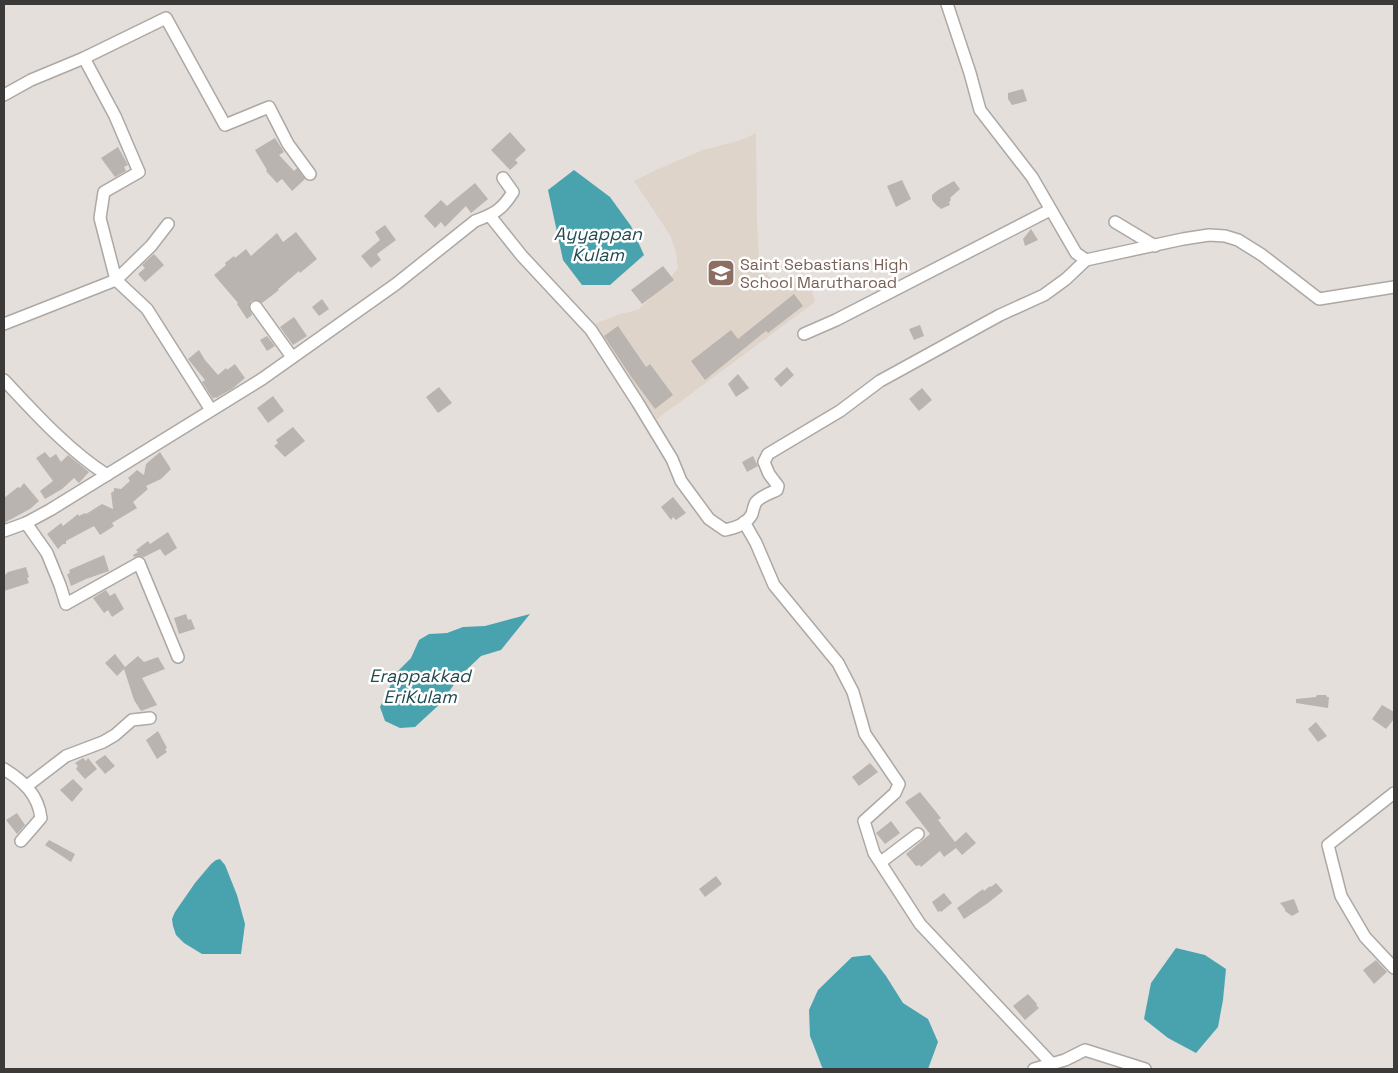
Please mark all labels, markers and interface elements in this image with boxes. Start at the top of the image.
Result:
water label: Ayyappan Kulam [554,222,643,266]
place label: Saint Sebastians High School Marutharoad [740,254,908,293]
school or university icon: Saint Sebastians High School Marutharoad [706,258,736,288]
water label: Erappakkad EriKulam [369,664,473,708]

